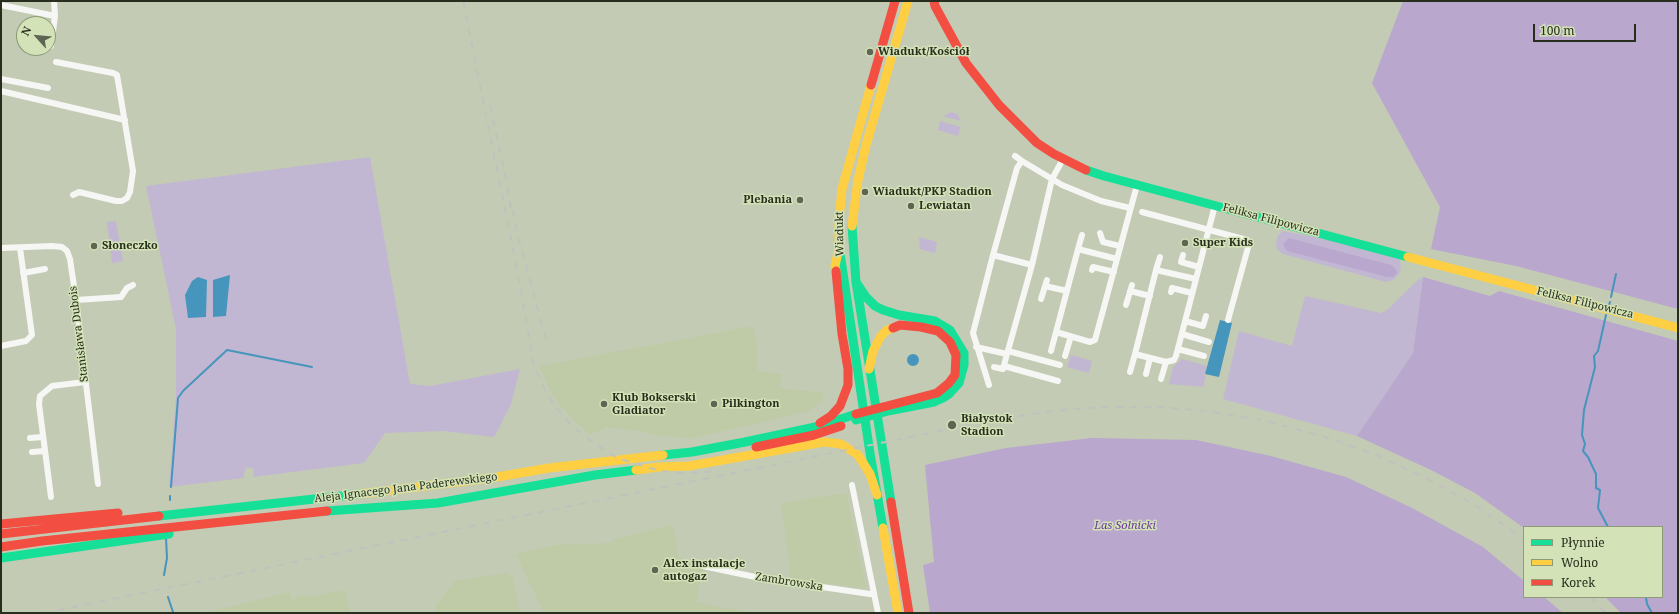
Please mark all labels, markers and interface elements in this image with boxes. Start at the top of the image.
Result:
north arrow [16,16,56,56]
scale bar [1535,16,1638,42]
text: 100 m [1540,22,1575,39]
text: N [17,24,34,38]
place label: Wiadukt/Kościół [878,45,970,59]
marker: Wiadukt/Kościół [865,47,875,57]
place label: Wiadukt/PKP Stadion [873,185,992,199]
marker: Wiadukt/PKP Stadion [860,187,870,197]
place label: Plebania [743,193,792,207]
marker: Plebania [795,195,805,205]
place label: Lewiatan [919,199,971,213]
marker: Lewiatan [906,201,916,211]
street label: Feliksa Filipowicza [1221,201,1321,239]
street label: Wiadukt [833,211,847,257]
place label: Super Kids [1193,236,1253,250]
marker: Super Kids [1180,238,1190,248]
place label: Słoneczko [102,239,158,253]
marker: Słoneczko [89,241,99,251]
street label: Stanisława Dubois [67,285,91,383]
street label: Feliksa Filipowicza [1535,285,1635,321]
place label: Klub Bokserski Gladiator [612,391,696,417]
place label: Pilkington [722,397,780,411]
marker: Klub Bokserski Gladiator [599,399,609,409]
marker: Pilkington [709,399,719,409]
place label: Białystok Stadion [961,412,1013,438]
marker: Białystok Stadion [946,419,958,431]
street label: Aleja Ignacego Jana Paderewskiego [314,470,498,506]
park label: Las Solnicki [1094,519,1156,533]
legend [1523,526,1663,598]
text: Płynnie [1561,534,1605,551]
text: Wolno [1561,554,1598,571]
place label: Alex instalacje autogaz [663,557,745,583]
marker: Alex instalacje autogaz [650,565,660,575]
street label: Zambrowska [754,570,824,594]
text: Korek [1561,574,1595,591]

